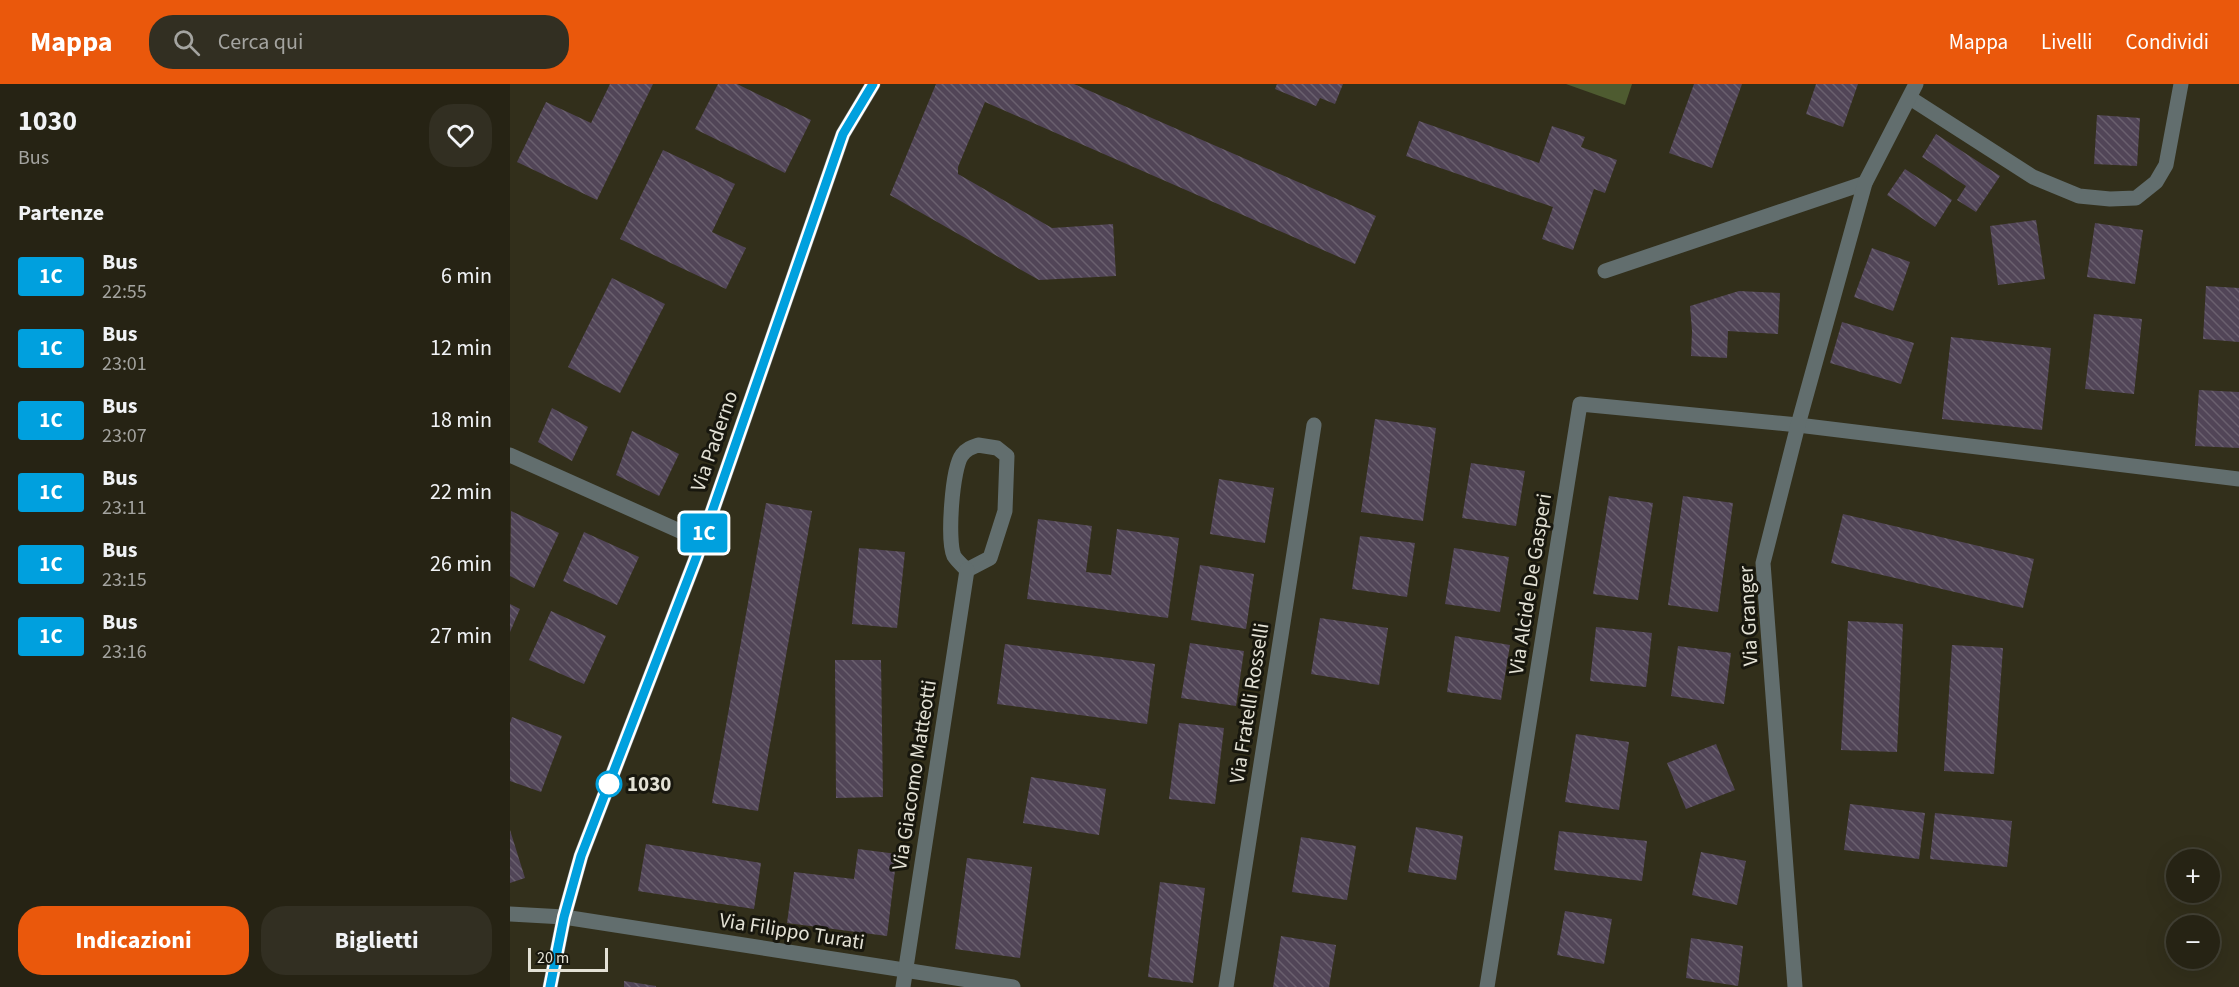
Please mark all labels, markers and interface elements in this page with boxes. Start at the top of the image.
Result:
search box [149,15,569,69]
text: Mappa [30,22,113,62]
icon: search [170,26,203,59]
text: Cerca qui [218,26,303,58]
text: Mappa [1949,27,2008,57]
text: Livelli [2041,27,2093,57]
text: Condividi [2126,27,2209,57]
text: 1030 [18,101,77,141]
button: heart [429,104,492,167]
text: Bus [18,144,49,172]
text: Partenze [18,197,104,229]
text: Bus [102,246,138,278]
text: 6 min [441,260,492,292]
text: 1C [39,261,63,291]
text: 22:55 [102,278,147,306]
text: Bus [102,318,138,350]
text: 12 min [430,332,492,364]
text: 1C [39,333,63,363]
text: 23:01 [102,350,147,378]
street label: Via Paderno [683,387,745,495]
text: Bus [102,390,138,422]
text: 18 min [430,404,492,436]
text: 1C [39,405,63,435]
text: 23:07 [102,422,147,450]
text: Bus [102,462,138,494]
text: 22 min [430,476,492,508]
text: 1C [39,477,63,507]
street label: Via Alcide De Gasperi [1501,491,1559,677]
text: 23:11 [102,494,147,522]
line badge: 1C [677,514,731,552]
text: 1C [692,518,716,548]
text: Bus [102,534,138,566]
text: 26 min [430,548,492,580]
text: 1C [39,549,63,579]
street label: Via Granger [1730,564,1766,667]
text: 23:15 [102,566,147,594]
text: Bus [102,606,138,638]
text: 27 min [430,620,492,652]
text: 1C [39,621,63,651]
street label: Via Fratelli Rosselli [1222,621,1276,785]
text: 23:16 [102,638,147,666]
street label: Via Giacomo Matteotti [884,678,944,872]
place label: 1030 [627,769,671,799]
marker: 1030 [596,771,622,797]
map controls [2166,849,2220,969]
button: + [2166,849,2220,903]
street label: Via Filippo Turati [717,905,867,957]
button: Indicazioni [18,906,249,975]
button: Biglietti [261,906,492,975]
button: − [2166,915,2220,969]
scale bar [528,945,608,972]
text: 20 m [537,947,569,969]

